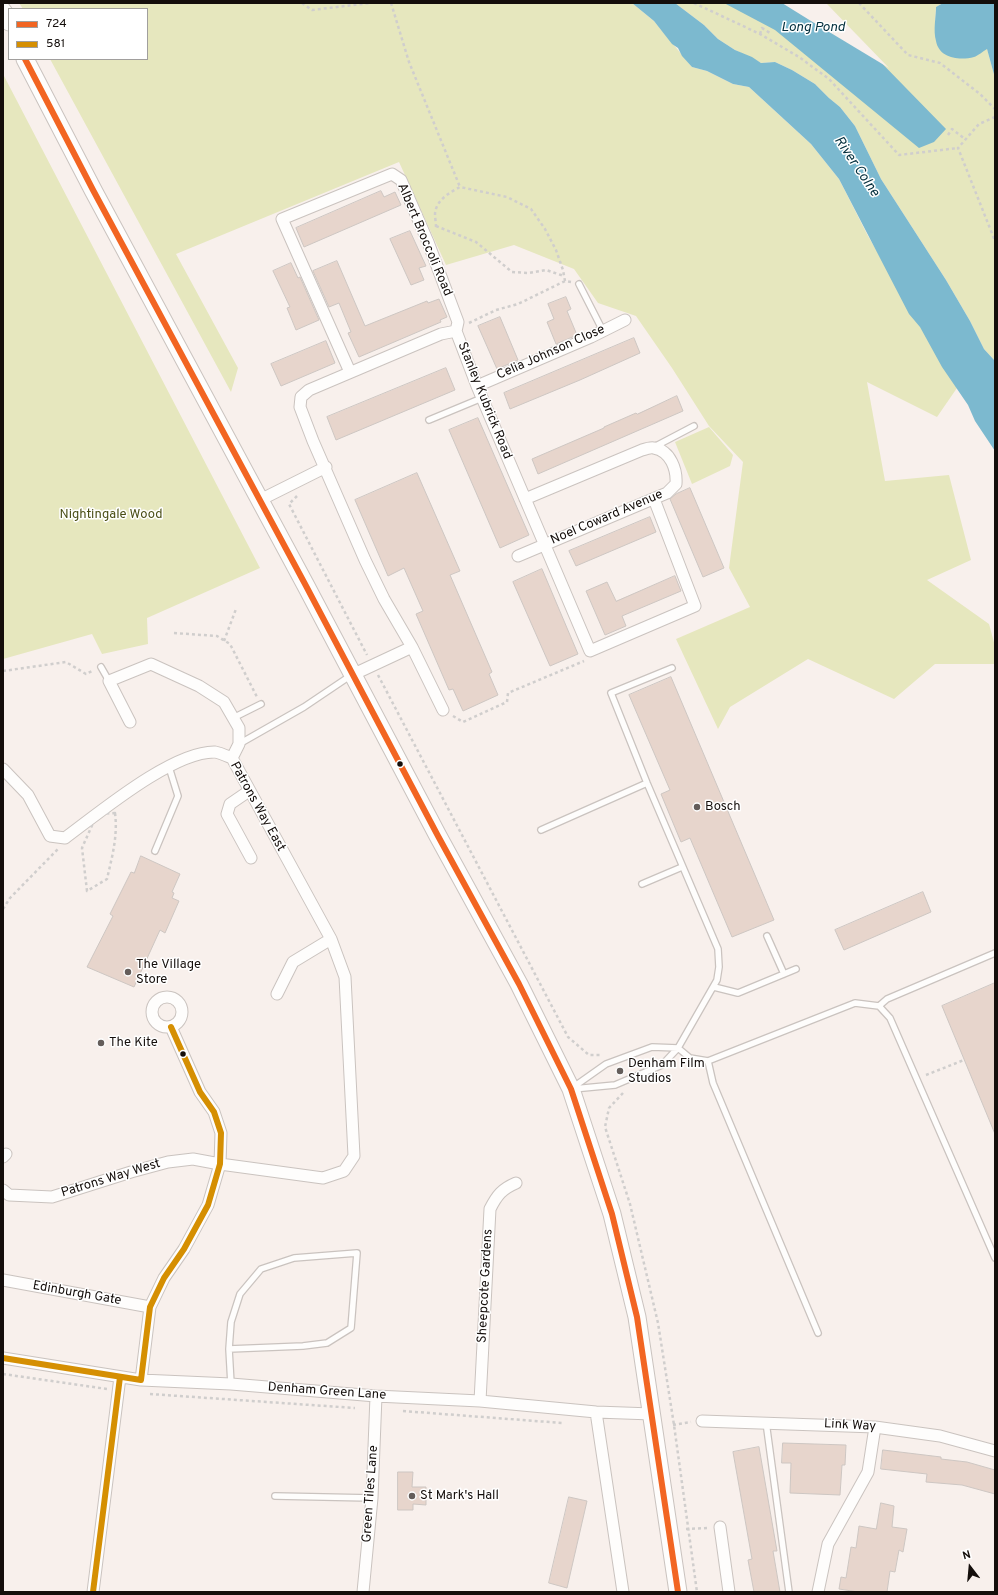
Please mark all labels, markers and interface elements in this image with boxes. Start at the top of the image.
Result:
legend [8,8,148,60]
text: 724 [46,16,67,32]
water label: Long Pond [781,20,845,36]
text: 581 [46,36,65,52]
water label: River Colne [830,134,882,200]
street label: Albert Broccoli Road [393,181,455,299]
street label: Celia Johnson Close [495,322,607,384]
street label: Stanley Kubrick Road [453,340,515,462]
street label: Noel Coward Avenue [549,487,665,549]
park label: Nightingale Wood [59,507,163,523]
street label: Patrons Way East [226,759,288,855]
unlabelled marker [395,759,405,769]
place label: Bosch [705,799,741,815]
marker: Bosch [692,802,702,812]
place label: The Village Store [136,957,201,988]
marker: The Village Store [123,967,133,977]
place label: The Kite [109,1035,158,1051]
marker: The Kite [96,1038,106,1048]
unlabelled marker [178,1049,188,1059]
place label: Denham Film Studios [628,1056,705,1087]
marker: Denham Film Studios [615,1066,625,1076]
street label: Patrons Way West [59,1156,163,1202]
street label: Sheepcote Gardens [475,1229,497,1343]
street label: Edinburgh Gate [31,1279,123,1309]
street label: Denham Green Lane [267,1380,387,1404]
street label: Link Way [824,1417,876,1435]
street label: Green Tiles Lane [360,1445,382,1543]
place label: St Mark's Hall [420,1488,499,1504]
marker: St Mark's Hall [407,1491,417,1501]
north arrow [950,1547,990,1587]
text: N [961,1548,972,1563]

